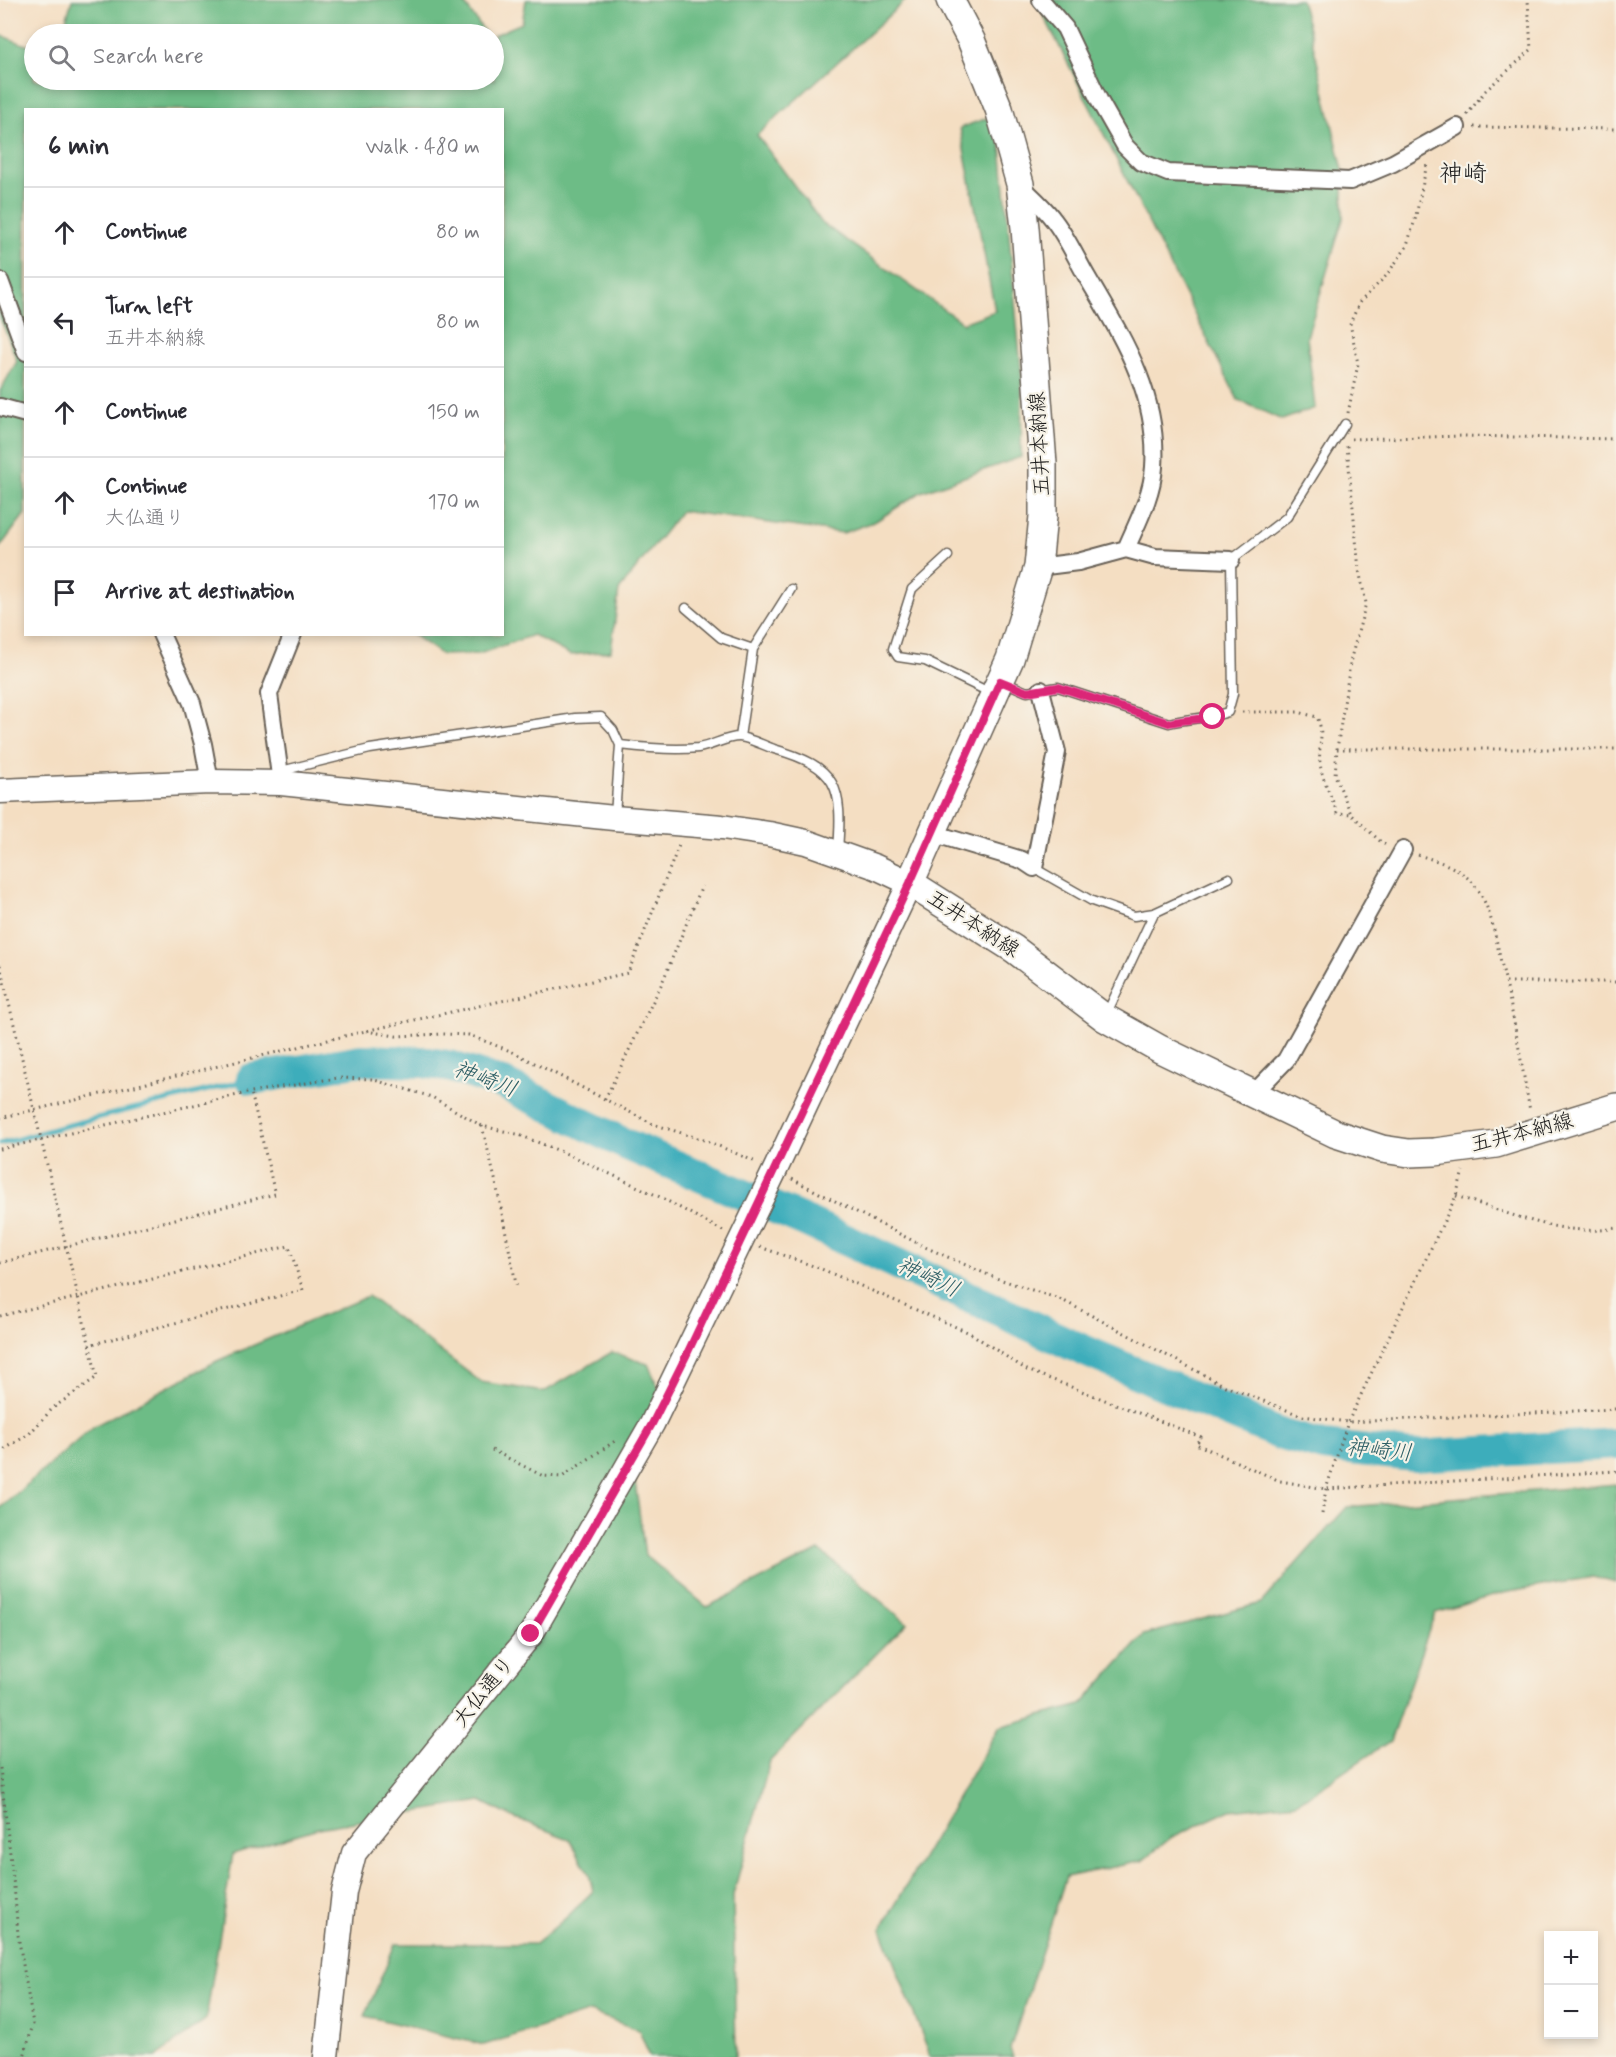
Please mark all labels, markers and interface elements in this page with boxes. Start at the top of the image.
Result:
search box [24,24,504,90]
icon: search [45,41,78,74]
text: Search here [93,43,204,71]
text: 6 min [48,130,110,164]
text: Walk · 480 m [365,134,480,161]
district label: 神崎 [1439,159,1487,190]
icon: ahead [48,216,81,249]
text: Continue [105,218,187,246]
text: 80 m [436,219,480,246]
text: Turn left [105,293,193,321]
icon: left [48,306,81,339]
text: 80 m [436,309,480,336]
text: 五井本納線 [105,325,205,352]
street label: 五井本納線 [1023,391,1057,497]
icon: ahead [48,396,81,429]
text: Continue [105,398,187,426]
text: 150 m [427,399,480,426]
text: Continue [105,473,187,501]
icon: ahead [48,486,81,519]
text: 170 m [428,489,480,516]
text: 大仏通り [105,505,185,532]
icon: arrive [48,576,81,609]
text: Arrive at destination [105,578,295,606]
route start [1199,703,1225,729]
street label: 五井本納線 [921,884,1025,964]
water label: 神崎川 [449,1056,521,1104]
street label: 五井本納線 [1468,1107,1576,1159]
water label: 神崎川 [892,1251,964,1305]
water label: 神崎川 [1345,1434,1413,1468]
route end [517,1620,543,1646]
street label: 大仏通り [447,1651,521,1733]
map controls [1544,1931,1598,2039]
button: + [1544,1931,1598,1985]
button: − [1544,1985,1598,2039]

